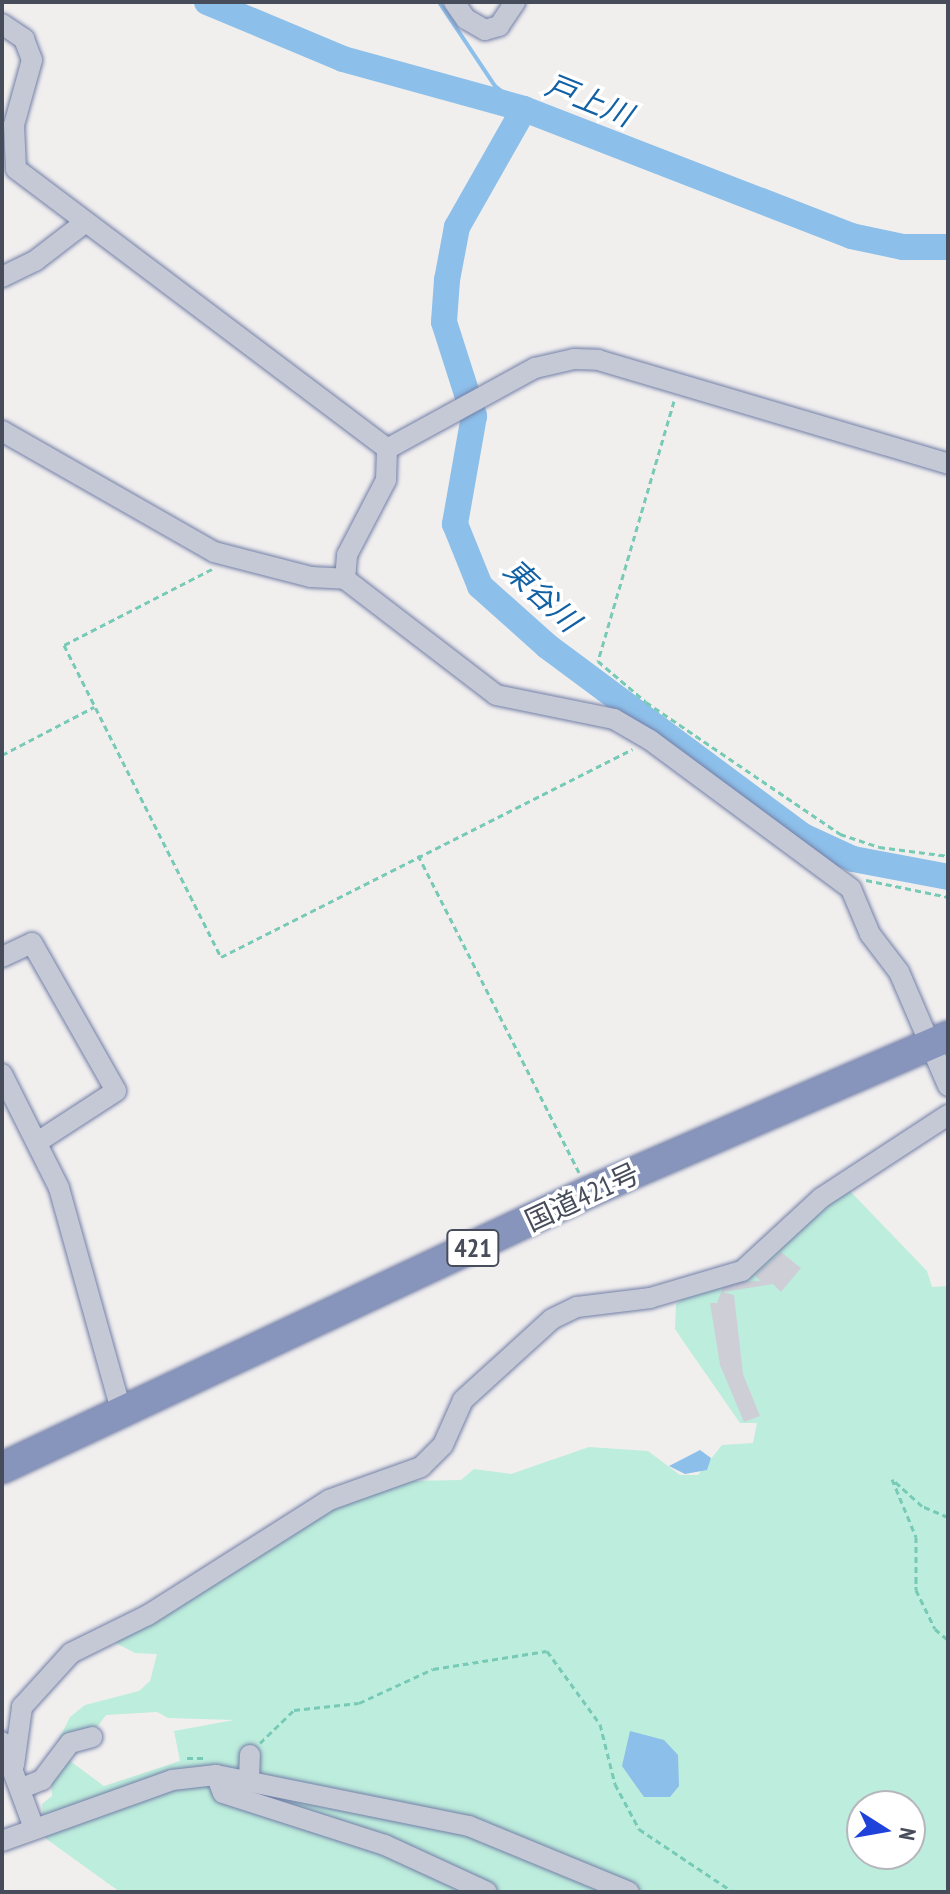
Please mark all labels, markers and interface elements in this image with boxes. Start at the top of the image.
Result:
water label: 戸上川 [541,66,637,134]
water label: 東谷川 [497,551,587,639]
street label: 国道421号 [520,1156,644,1238]
road number: 421 [445,1226,501,1270]
north arrow [846,1790,926,1870]
text: N [893,1826,922,1843]

